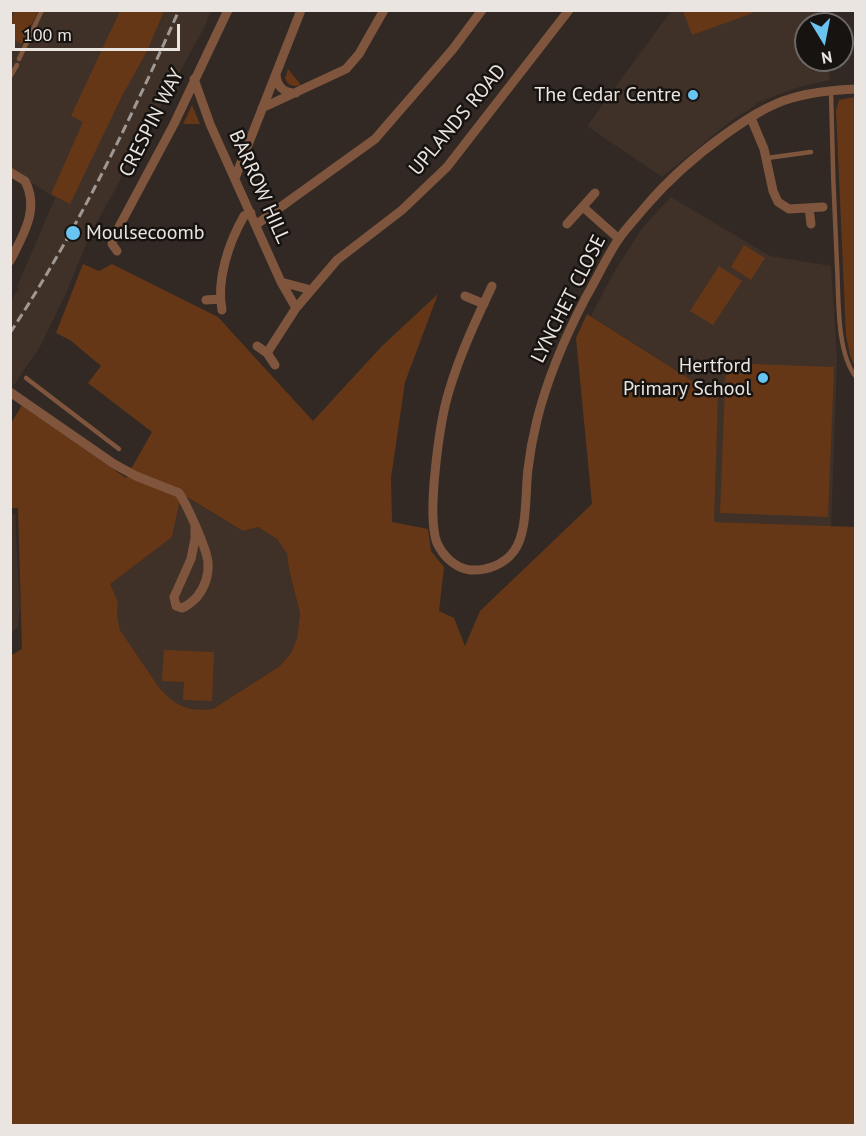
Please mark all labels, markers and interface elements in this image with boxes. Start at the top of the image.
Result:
scale bar [15,12,183,50]
north arrow [794,12,854,72]
text: 100 m [23,23,72,46]
text: N [820,47,834,69]
street label: UPLANDS ROAD [405,59,511,181]
street label: CRESPIN WAY [115,65,189,181]
place label: The Cedar Centre [534,83,681,107]
marker: The Cedar Centre [686,88,700,102]
street label: BARROW HILL [223,127,295,247]
place label: Moulsecoomb [86,221,205,245]
marker: Moulsecoomb [64,224,82,242]
street label: LYNCHET CLOSE [526,231,612,367]
place label: Hertford Primary School [623,354,751,401]
marker: Hertford Primary School [756,371,770,385]

